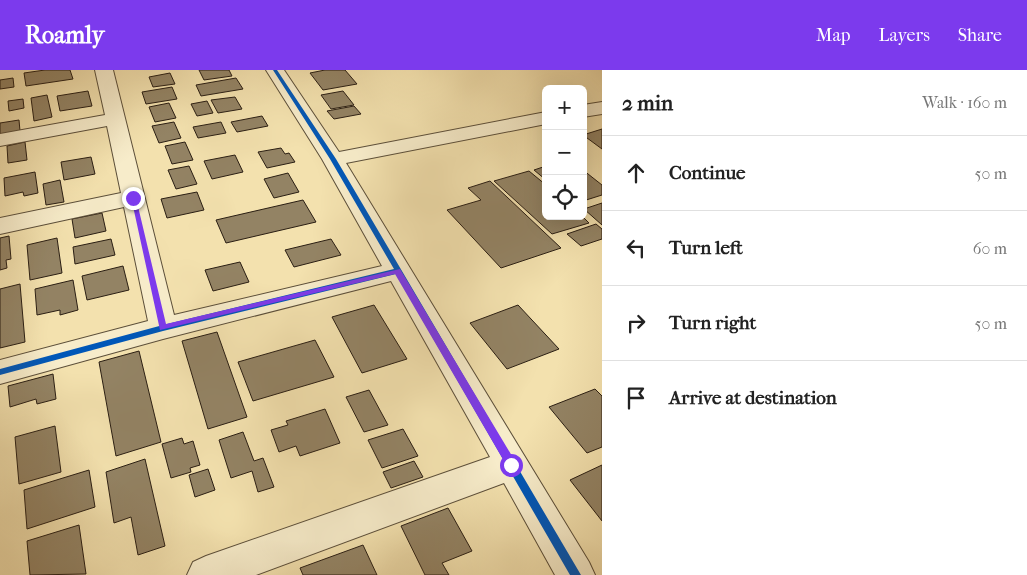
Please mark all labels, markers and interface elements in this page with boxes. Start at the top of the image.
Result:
text: Roamly [25,21,104,49]
text: Map [816,25,850,46]
text: Layers [878,25,930,46]
text: Share [958,25,1002,46]
map controls [542,85,587,220]
button: + [542,85,587,130]
text: 2 min [622,91,673,115]
text: Walk · 160 m [922,93,1007,112]
button: − [542,130,587,175]
icon: ahead [622,159,650,187]
text: Continue [669,162,745,184]
text: 50 m [975,164,1007,183]
button: locate [542,175,587,220]
route end [122,187,145,210]
icon: left [622,234,650,262]
text: Turn left [669,237,743,259]
text: 60 m [973,239,1007,258]
icon: right [622,309,650,337]
text: Turn right [669,312,756,334]
text: 50 m [975,314,1007,333]
icon: arrive [622,384,650,412]
text: Arrive at destination [669,387,837,409]
route start [500,454,523,477]

